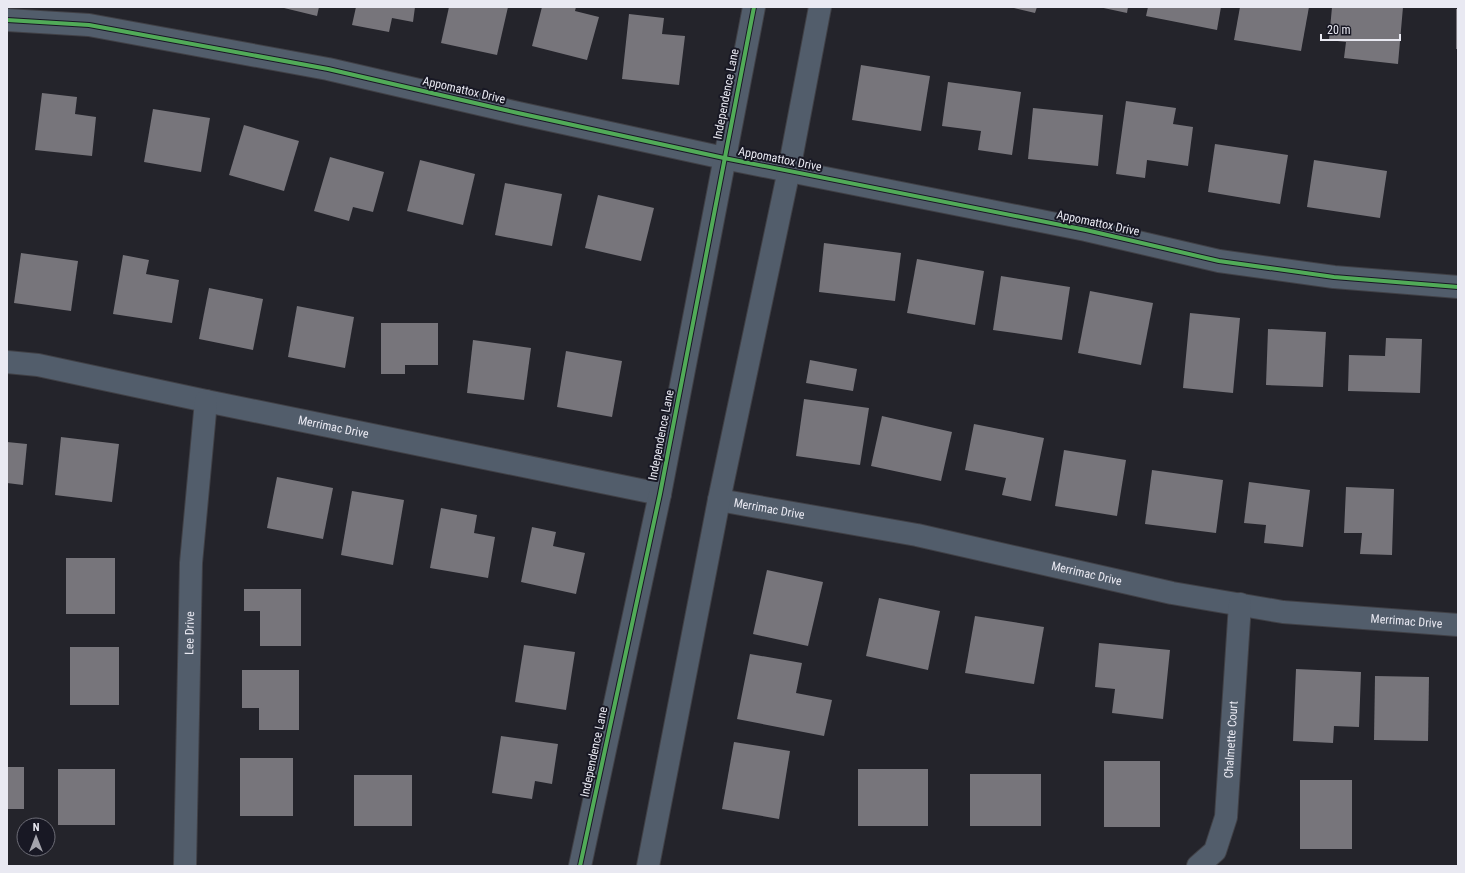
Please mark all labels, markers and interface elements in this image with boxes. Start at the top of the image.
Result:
scale bar [1321,16,1400,42]
text: 20 m [1327,23,1351,37]
street label: Independence Lane [710,47,742,140]
street label: Appomattox Drive [421,74,507,106]
street label: Appomattox Drive [737,144,823,174]
street label: Appomattox Drive [1055,207,1141,239]
street label: Independence Lane [645,388,677,481]
street label: Merrimac Drive [297,413,370,441]
street label: Merrimac Drive [733,496,806,522]
street label: Merrimac Drive [1050,559,1124,588]
street label: Lee Drive [182,611,197,655]
street label: Merrimac Drive [1370,612,1443,631]
street label: Chalmette Court [1222,700,1241,779]
street label: Independence Lane [578,705,610,798]
north arrow [16,817,56,857]
text: N [33,821,40,834]

